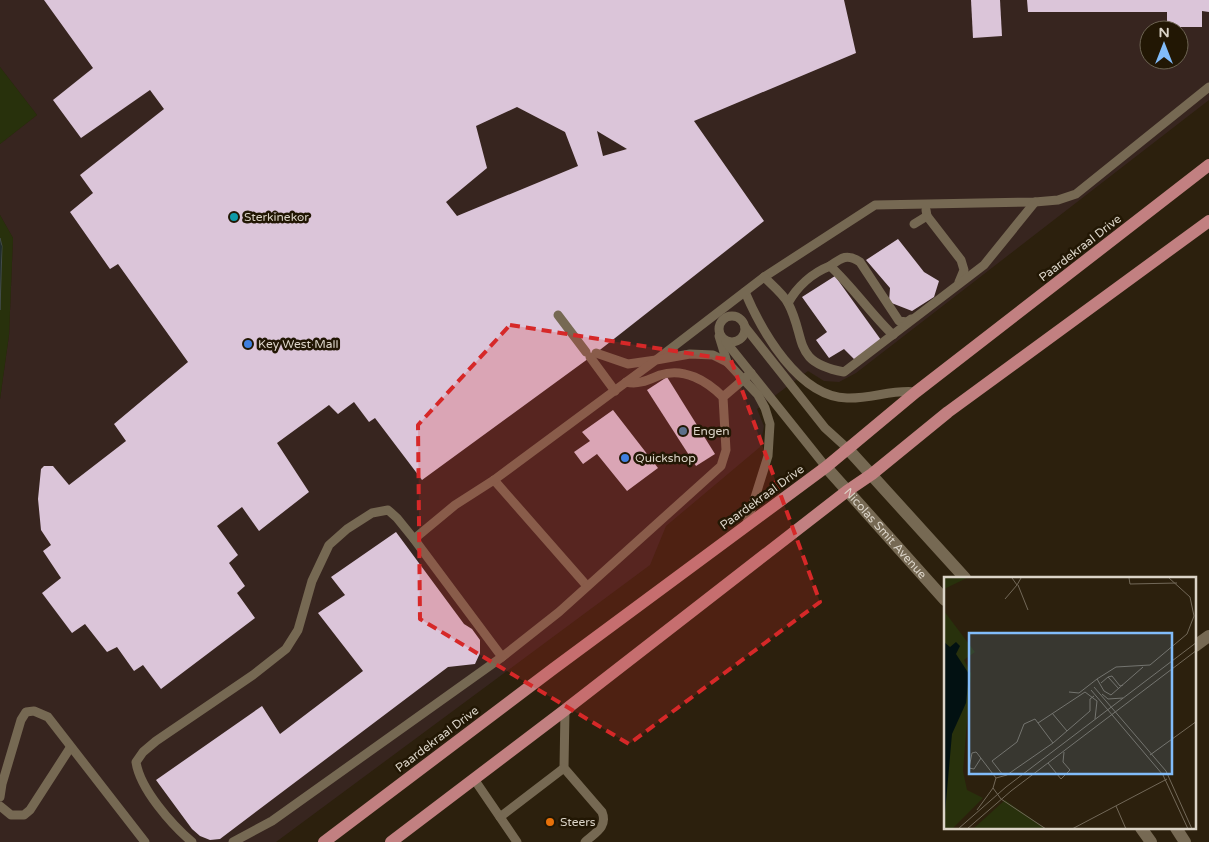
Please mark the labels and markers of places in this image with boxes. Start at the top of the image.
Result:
place label: Sterkinekor [244,210,309,224]
marker: Sterkinekor [228,211,240,223]
place label: Key West Mall [258,337,338,351]
marker: Key West Mall [242,338,254,350]
place label: Engen [693,424,730,438]
marker: Engen [677,425,689,437]
place label: Quickshop [635,451,696,465]
marker: Quickshop [619,452,631,464]
place label: Steers [560,815,596,829]
marker: Steers [544,816,556,828]

